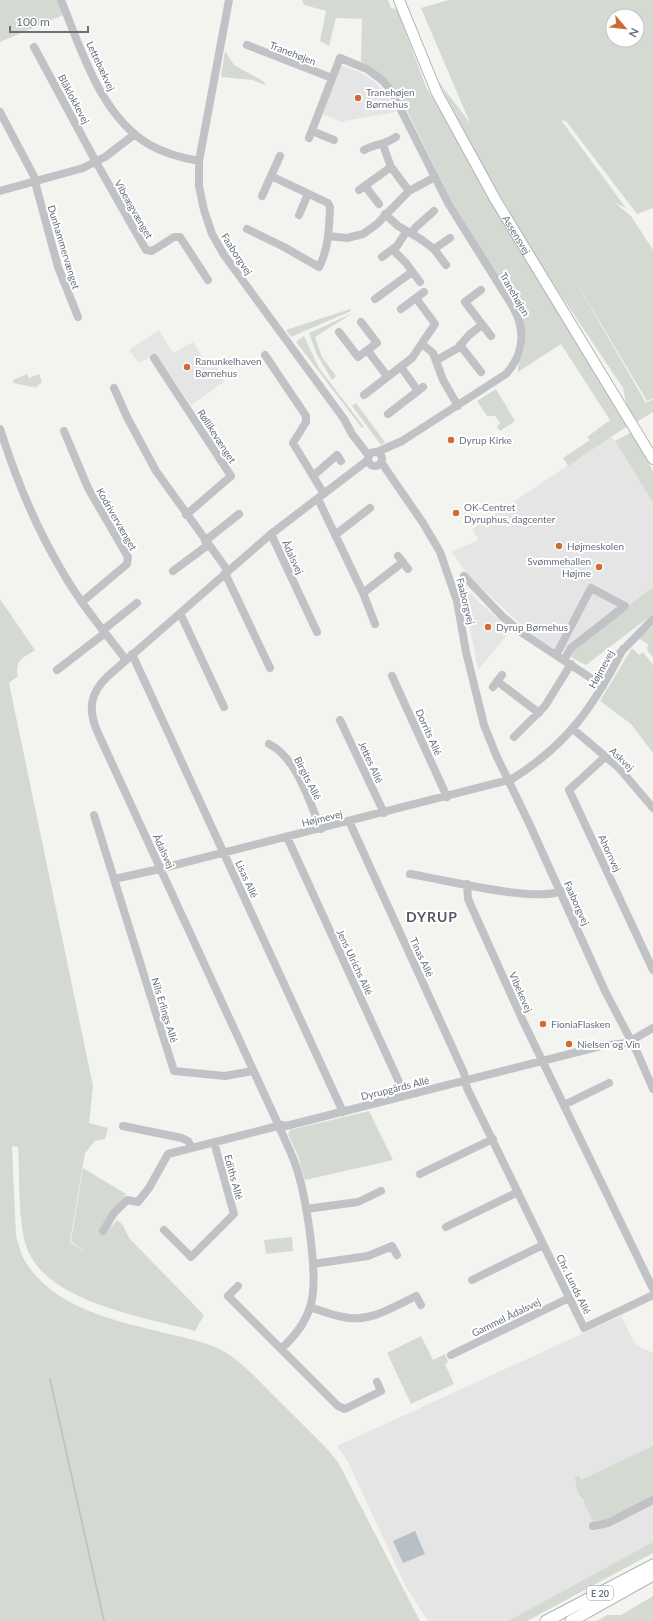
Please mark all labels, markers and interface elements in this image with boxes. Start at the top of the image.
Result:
scale bar [10,8,88,34]
north arrow [605,8,645,48]
text: 100 m [16,14,50,29]
text: N [627,26,642,40]
street label: Lettebækvej [84,39,118,93]
street label: Tranehøjen [268,39,318,67]
street label: Blåklokkevej [56,72,92,126]
place label: Tranehøjen Børnehus [366,86,415,110]
marker: Tranehøjen Børnehus [353,93,363,103]
street label: Vibeægvænget [112,177,156,241]
street label: Dunhammervænget [46,204,83,291]
street label: Assensvej [500,213,533,256]
street label: Faaborgvej [219,231,255,277]
street label: Tranehøjen [498,270,532,318]
place label: Ranunkelhaven Børnehus [195,355,262,379]
marker: Ranunkelhaven Børnehus [182,362,192,372]
street label: Røllikevænget [195,407,239,465]
place label: Dyrup Kirke [459,434,512,446]
marker: Dyrup Kirke [446,435,456,445]
street label: Kodrivervænget [94,486,140,553]
place label: OK-Centret Dyruphus, dagcenter [464,501,556,525]
marker: OK-Centret Dyruphus, dagcenter [451,508,461,518]
street label: Ådalsvej [280,538,306,576]
place label: Højmeskolen [567,540,624,552]
marker: Højmeskolen [554,541,564,551]
place label: Svømmehallen Højme [527,555,591,579]
marker: Svømmehallen Højme [594,562,604,572]
street label: Faaborgvej [454,576,478,626]
place label: Dyrup Børnehus [496,621,568,633]
marker: Dyrup Børnehus [483,622,493,632]
street label: Højmevej [586,648,616,690]
street label: Dorrits Allé [413,707,445,757]
street label: Jettes Allé [356,739,386,785]
street label: Askvej [607,745,637,773]
street label: Birgits Allé [292,754,324,802]
street label: Højmevej [300,807,344,829]
street label: Ådalsvej [151,832,177,870]
street label: Ahornvej [596,832,624,874]
street label: Lisas Allé [233,858,261,900]
street label: Faaborgvej [562,879,592,927]
district label: DYRUP [406,908,458,925]
street label: Jens Ulrichs Allé [335,927,375,997]
street label: Tinas Allé [408,935,436,979]
street label: Vibekevej [507,970,535,1014]
street label: Nils Erlings Allé [149,976,181,1044]
place label: FioniaFlasken [551,1018,610,1030]
marker: FioniaFlasken [538,1019,548,1029]
place label: Nielsen og Vin [577,1038,640,1050]
marker: Nielsen og Vin [564,1039,574,1049]
street label: Dyrupgårds Allé [360,1074,430,1102]
street label: Ediths Allé [222,1153,246,1201]
street label: Chr. Lunds Allé [554,1252,594,1316]
street label: Gammel Ådalsvej [470,1295,542,1339]
road number: E 20 [587,1586,613,1600]

